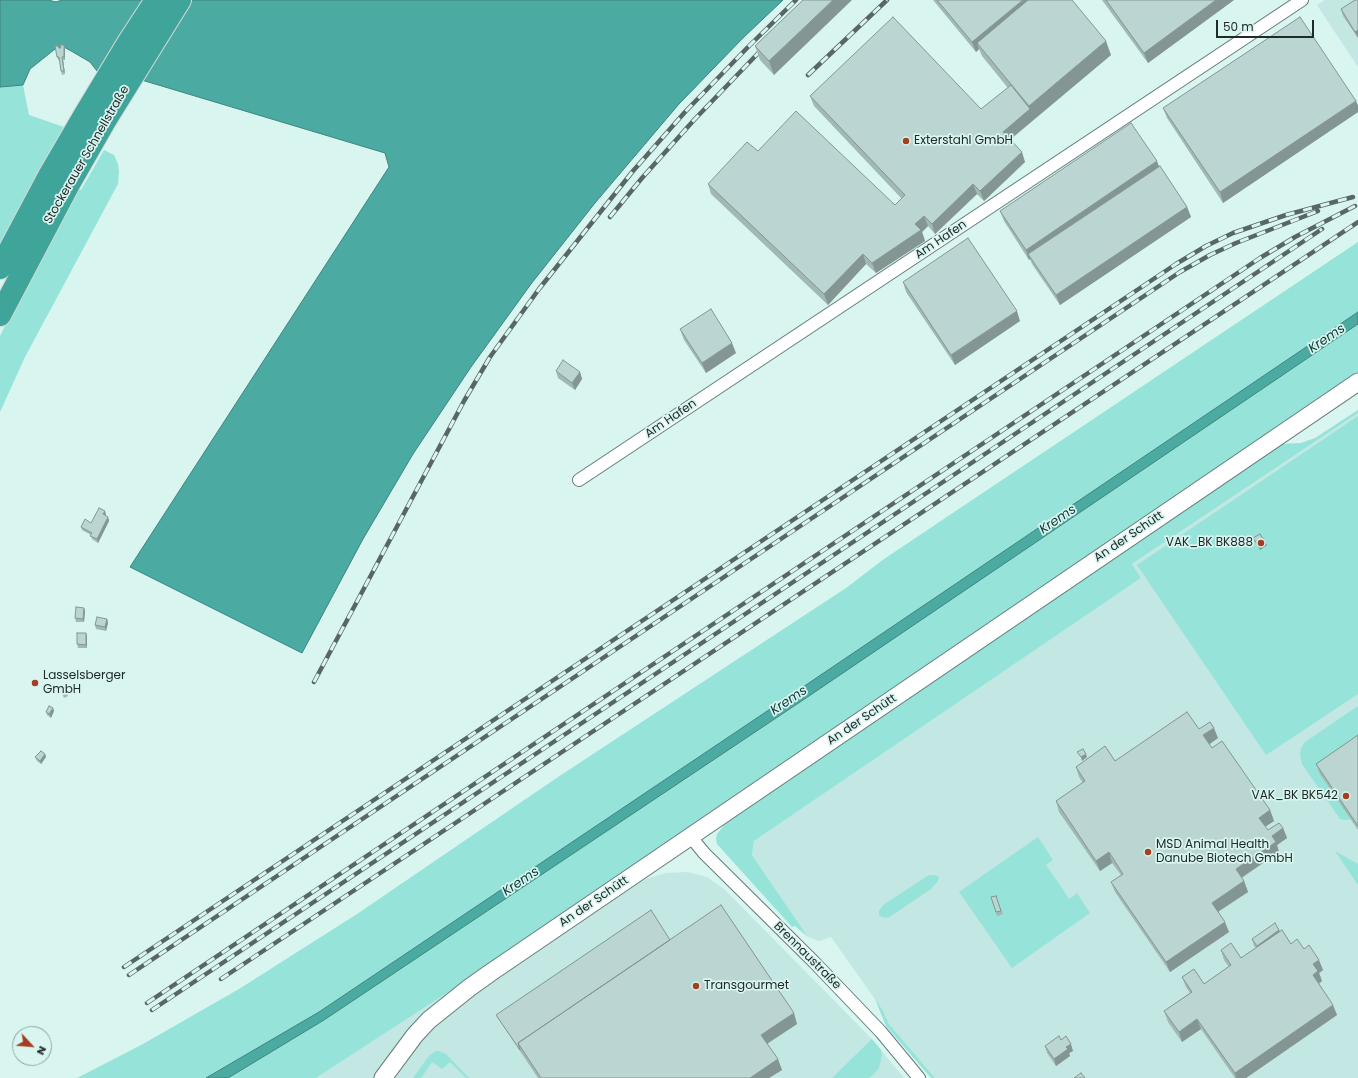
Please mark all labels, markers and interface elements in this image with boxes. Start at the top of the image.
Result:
scale bar [1218,12,1316,38]
text: 50 m [1223,18,1254,35]
street label: Stockerauer Schnellstraße [41,83,133,227]
place label: Exterstahl GmbH [914,134,1013,148]
marker: Exterstahl GmbH [901,136,911,146]
street label: Am Hafen [912,217,970,263]
water label: Krems [1306,321,1348,357]
street label: Am Hafen [642,396,700,442]
water label: Krems [1037,502,1079,538]
street label: An der Schütt [1092,508,1166,566]
place label: VAK_BK BK888 [1166,536,1253,550]
marker: VAK_BK BK888 [1256,538,1266,548]
place label: Lasselsberger GmbH [43,669,126,697]
marker: Lasselsberger GmbH [30,678,40,688]
water label: Krems [768,683,810,719]
street label: An der Schütt [825,691,899,749]
place label: VAK_BK BK542 [1252,789,1338,803]
marker: VAK_BK BK542 [1341,791,1351,801]
place label: MSD Animal Health Danube Biotech GmbH [1156,838,1293,866]
marker: MSD Animal Health Danube Biotech GmbH [1143,847,1153,857]
water label: Krems [500,864,542,900]
street label: An der Schütt [557,873,631,931]
street label: Brennaustraße [770,919,844,993]
place label: Transgourmet [704,979,789,993]
marker: Transgourmet [691,981,701,991]
north arrow [12,1026,52,1066]
text: N [33,1044,51,1058]

